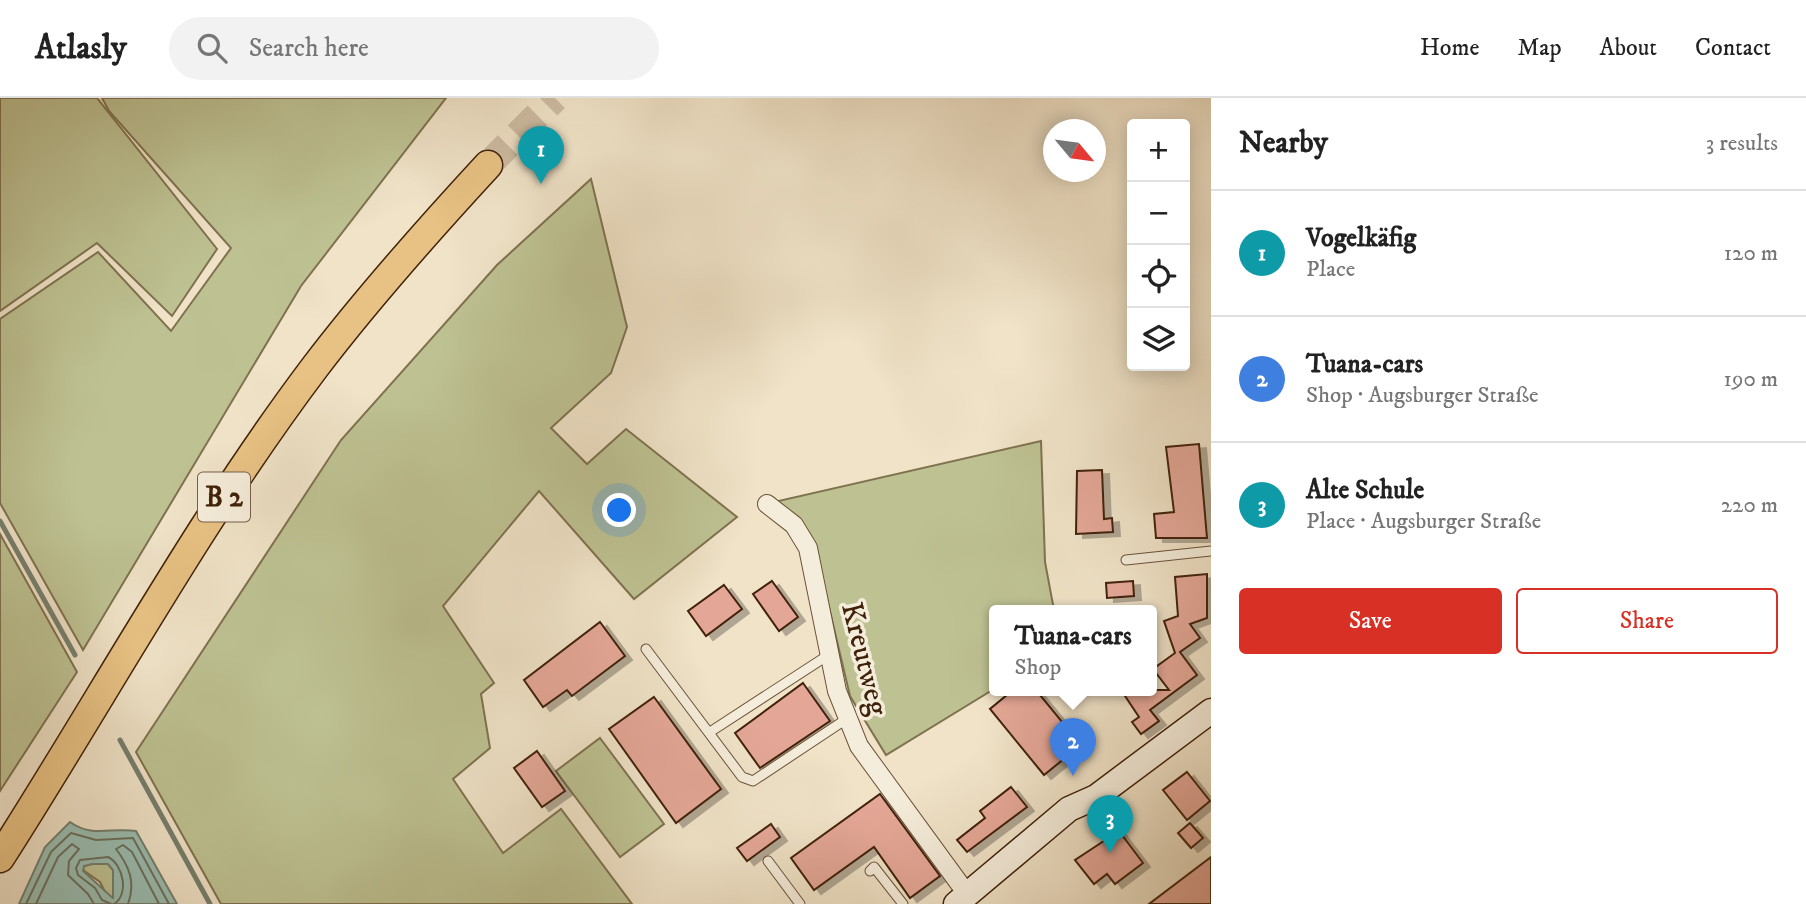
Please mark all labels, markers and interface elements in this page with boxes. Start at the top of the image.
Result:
search box [169,17,659,80]
text: Atlasly [35,28,127,69]
icon: search [193,29,231,67]
text: Search here [249,32,369,65]
text: Home [1420,33,1479,63]
text: Map [1517,33,1562,63]
text: About [1600,33,1657,63]
text: Contact [1695,33,1771,63]
north arrow [1043,119,1106,182]
map controls [1127,119,1190,371]
button: + [1127,119,1190,182]
text: Nearby [1239,125,1328,162]
pin: 1 [518,126,564,184]
text: 3 results [1706,129,1778,158]
button: − [1127,182,1190,245]
text: Vogelkäfig [1306,222,1416,255]
text: 1 [1258,239,1266,268]
text: 120 m [1724,239,1778,268]
button: locate [1127,245,1190,308]
text: Place [1306,255,1355,284]
button: layers [1127,308,1190,371]
text: Tuana-cars [1306,348,1423,381]
text: 2 [1256,365,1268,394]
text: 190 m [1724,365,1778,394]
text: Shop · Augsburger Straße [1306,381,1539,410]
road number: B 2 [198,472,250,522]
text: Alte Schule [1306,474,1424,507]
text: 3 [1258,491,1266,520]
text: 220 m [1721,491,1778,520]
your location [602,493,636,527]
text: Place · Augsburger Straße [1306,507,1541,536]
button: Save [1239,588,1502,654]
button: Share [1516,588,1778,654]
street label: Kreutweg [832,599,896,720]
popup [989,605,1157,696]
text: Tuana-cars [1014,620,1132,653]
text: Shop [1014,653,1061,682]
pin: 2 [1050,718,1096,776]
pin: 3 [1087,795,1133,853]

